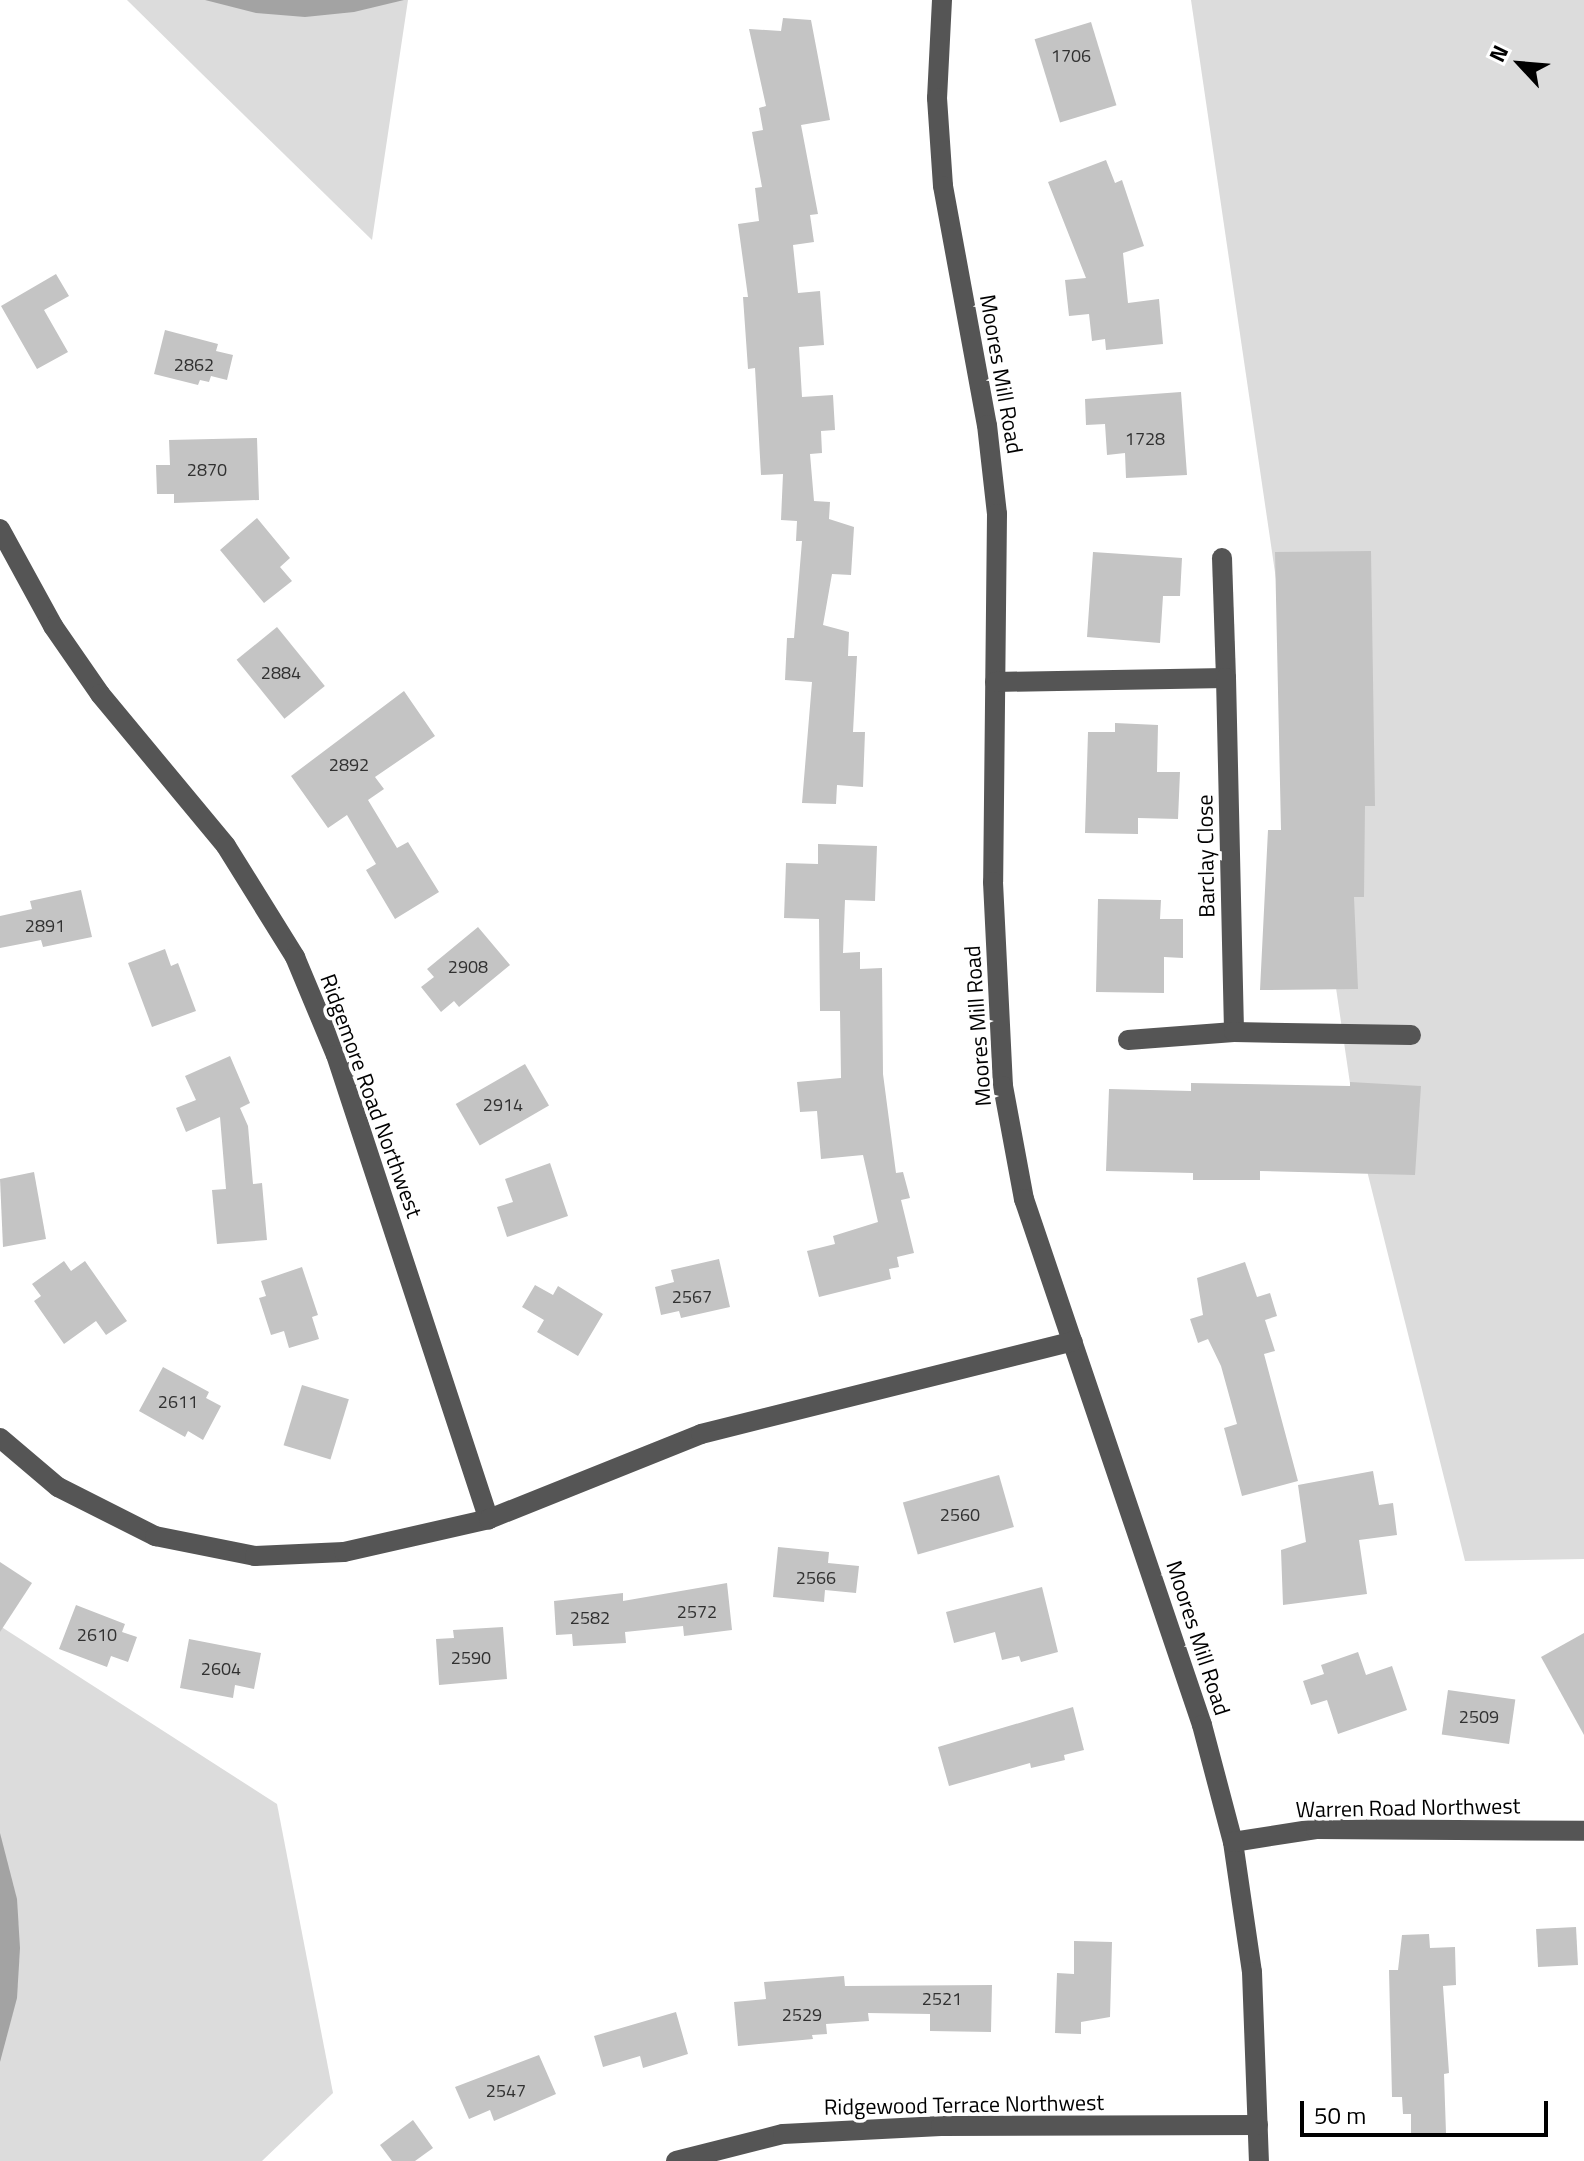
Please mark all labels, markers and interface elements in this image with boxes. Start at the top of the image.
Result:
north arrow [1480,24,1560,104]
text: N [1480,39,1517,68]
house number: 1706 [1051,45,1091,67]
street label: Moores Mill Road [974,292,1028,456]
house number: 2862 [174,354,214,376]
house number: 1728 [1125,428,1165,450]
house number: 2870 [187,459,227,481]
house number: 2884 [261,662,301,684]
house number: 2892 [329,754,369,776]
street label: Barclay Close [1192,794,1220,918]
house number: 2891 [25,915,65,937]
street label: Moores Mill Road [959,945,997,1107]
house number: 2908 [448,956,488,978]
street label: Ridgemore Road Northwest [315,971,427,1221]
house number: 2914 [483,1094,523,1116]
house number: 2567 [672,1286,712,1308]
house number: 2611 [158,1391,198,1413]
house number: 2560 [940,1504,980,1526]
street label: Moores Mill Road [1161,1557,1235,1719]
house number: 2566 [796,1567,836,1589]
house number: 2572 [677,1601,717,1623]
house number: 2582 [570,1607,610,1629]
house number: 2610 [77,1624,117,1646]
house number: 2590 [451,1647,491,1669]
house number: 2604 [201,1658,241,1680]
house number: 2509 [1459,1706,1499,1728]
street label: Warren Road Northwest [1296,1793,1520,1823]
house number: 2521 [922,1988,962,2010]
house number: 2529 [782,2004,822,2026]
house number: 2547 [486,2080,526,2102]
scale bar [1304,2085,1552,2135]
street label: Ridgewood Terrace Northwest [824,2089,1104,2121]
text: 50 m [1314,2097,1366,2133]

